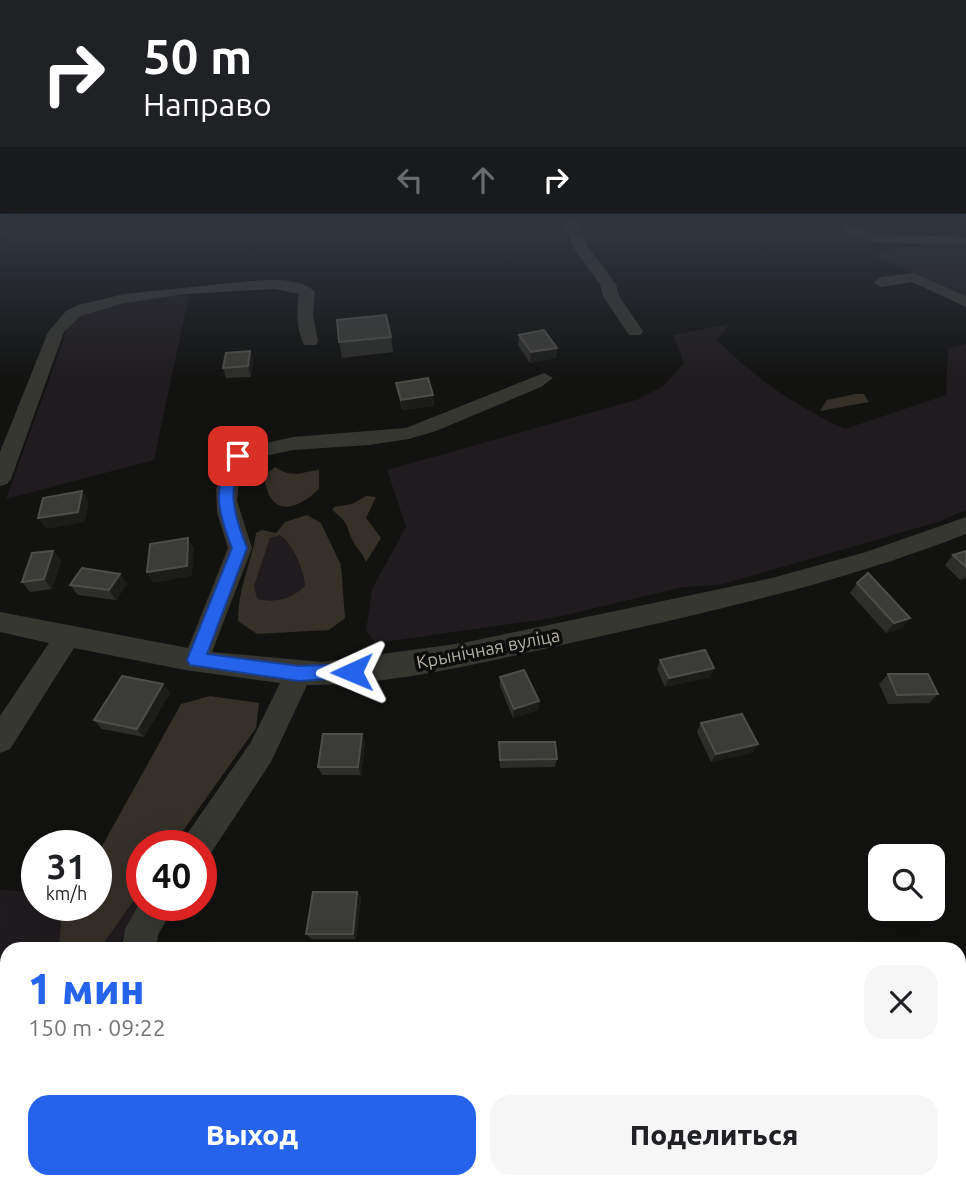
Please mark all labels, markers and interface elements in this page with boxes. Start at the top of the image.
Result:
icon: right [28,28,119,119]
text: 50 m [143,28,252,83]
text: Направо [143,86,272,122]
icon: left [391,161,429,199]
icon: ahead [464,161,502,199]
icon: right [537,161,575,199]
pin [208,426,268,486]
icon: arrive [219,437,257,475]
street label: Крынічная вуліца [415,624,561,672]
position arrow [315,635,389,709]
speed limit sign: 40 [126,830,217,921]
map controls [868,844,945,921]
button: search [868,844,945,921]
text: 31 [47,846,86,886]
text: km/h [46,883,87,903]
text: 1 мин [28,965,145,1012]
button: close [864,965,938,1039]
text: 150 m · 09:22 [28,1015,166,1040]
button: Выход [28,1095,476,1175]
button: Поделиться [490,1095,938,1175]

